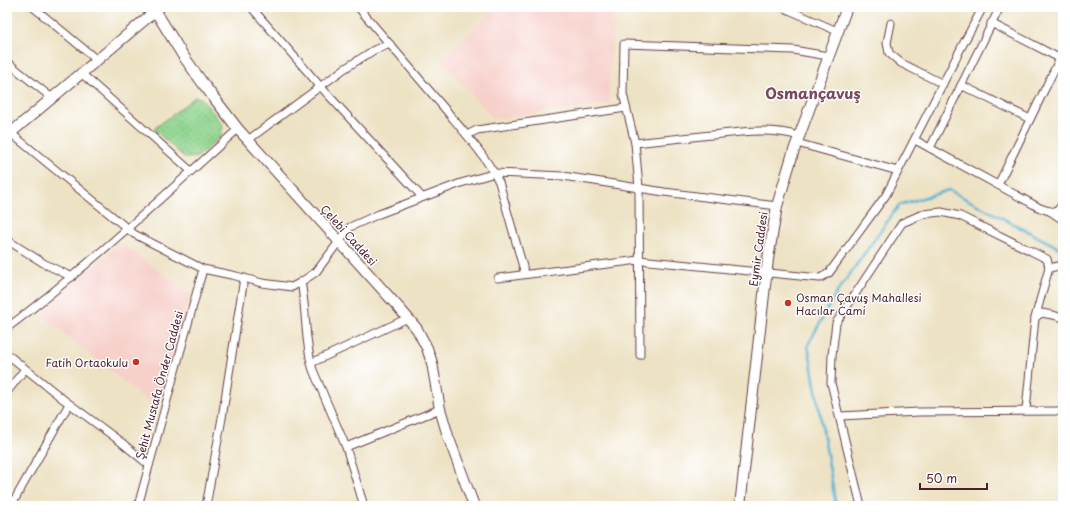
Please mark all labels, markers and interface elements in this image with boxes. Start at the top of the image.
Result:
district label: Osmançavuş [765,81,861,104]
street label: Çelebi Caddesi [317,201,381,269]
street label: Eymir Caddesi [744,210,772,288]
place label: Osman Çavuş Mahallesi Hacılar Cami [796,289,922,319]
marker: Osman Çavuş Mahallesi Hacılar Cami [783,298,793,308]
street label: Şehit Mustafa Önder Caddesi [131,309,187,461]
place label: Fatih Ortaokulu [46,354,128,371]
marker: Fatih Ortaokulu [131,357,141,367]
scale bar [920,465,987,491]
text: 50 m [926,469,957,487]

